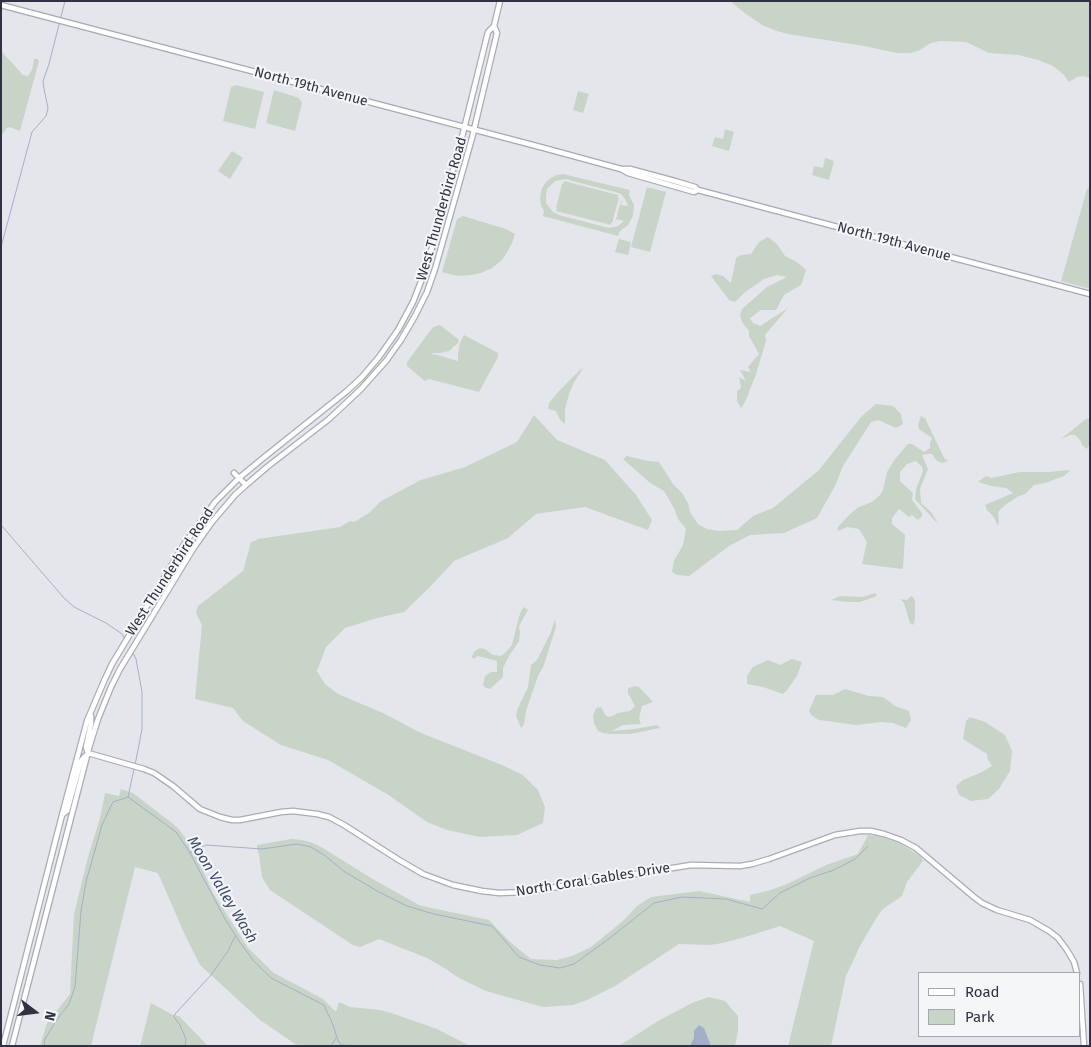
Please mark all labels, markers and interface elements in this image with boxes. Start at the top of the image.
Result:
street label: North 19th Avenue [252,64,370,110]
street label: West Thunderbird Road [413,135,471,283]
street label: North 19th Avenue [835,219,953,265]
street label: West Thunderbird Road [122,505,218,639]
water label: Moon Valley Wash [183,833,261,947]
street label: North Coral Gables Drive [515,860,671,900]
legend [918,972,1081,1037]
text: Road [965,983,1000,1001]
north arrow [10,987,60,1037]
text: Park [965,1008,995,1026]
text: N [41,1009,59,1023]

